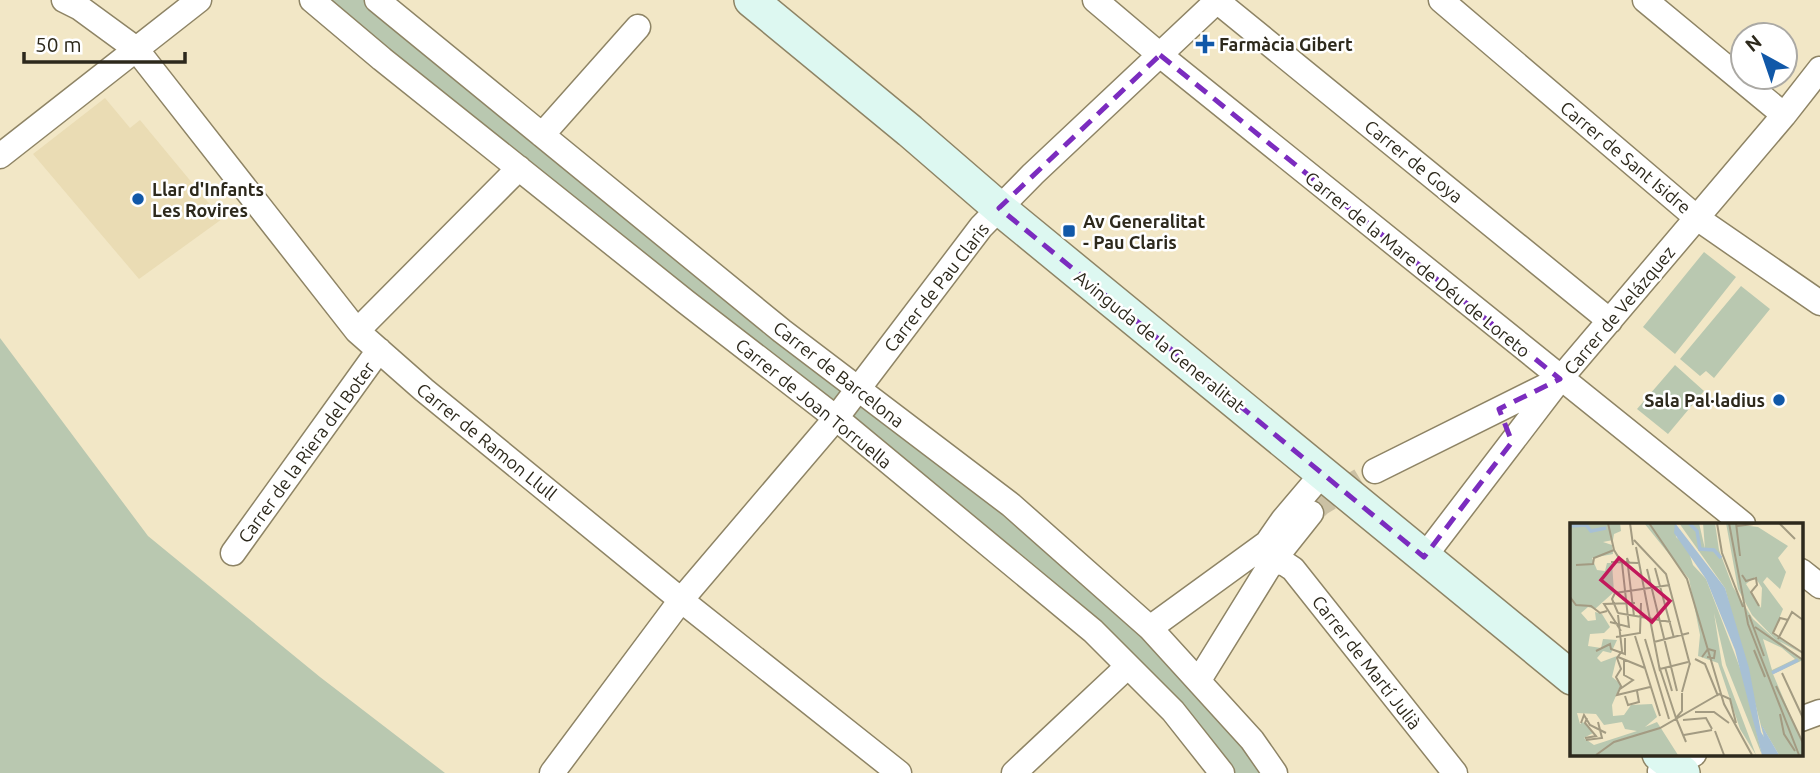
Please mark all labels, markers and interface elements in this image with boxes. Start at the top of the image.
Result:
scale bar [24,21,186,65]
north arrow [1729,21,1799,91]
text: N [1741,30,1766,56]
text: 50 m [35,32,82,56]
place label: Farmàcia Gibert [1219,34,1353,54]
marker: Farmàcia Gibert [1197,36,1213,52]
street label: Carrer de Sant Isidre [1557,97,1695,217]
street label: Carrer de Goya [1361,116,1467,206]
street label: Carrer de la Mare de Déu de Loreto [1302,167,1534,361]
place label: Llar d'Infants Les Rovires [152,179,264,220]
marker: Llar d'Infants Les Rovires [130,191,146,207]
place label: Av Generalitat - Pau Claris [1083,211,1205,252]
street label: Carrer de Pau Claris [880,219,993,355]
marker: Av Generalitat - Pau Claris [1061,223,1077,239]
street label: Carrer de Velázquez [1560,242,1678,378]
street label: Avinguda de la Generalitat [1071,266,1249,416]
street label: Carrer de Barcelona [770,317,908,431]
street label: Carrer de Joan Torruella [732,334,896,472]
street label: Carrer de la Riera del Boter [234,358,378,546]
street label: Carrer de Ramon Llull [413,379,561,504]
place label: Sala Pal·ladius [1644,390,1765,410]
marker: Sala Pal·ladius [1771,392,1787,408]
inset map [1570,523,1802,756]
street label: Carrer de Martí Julià [1309,591,1425,733]

